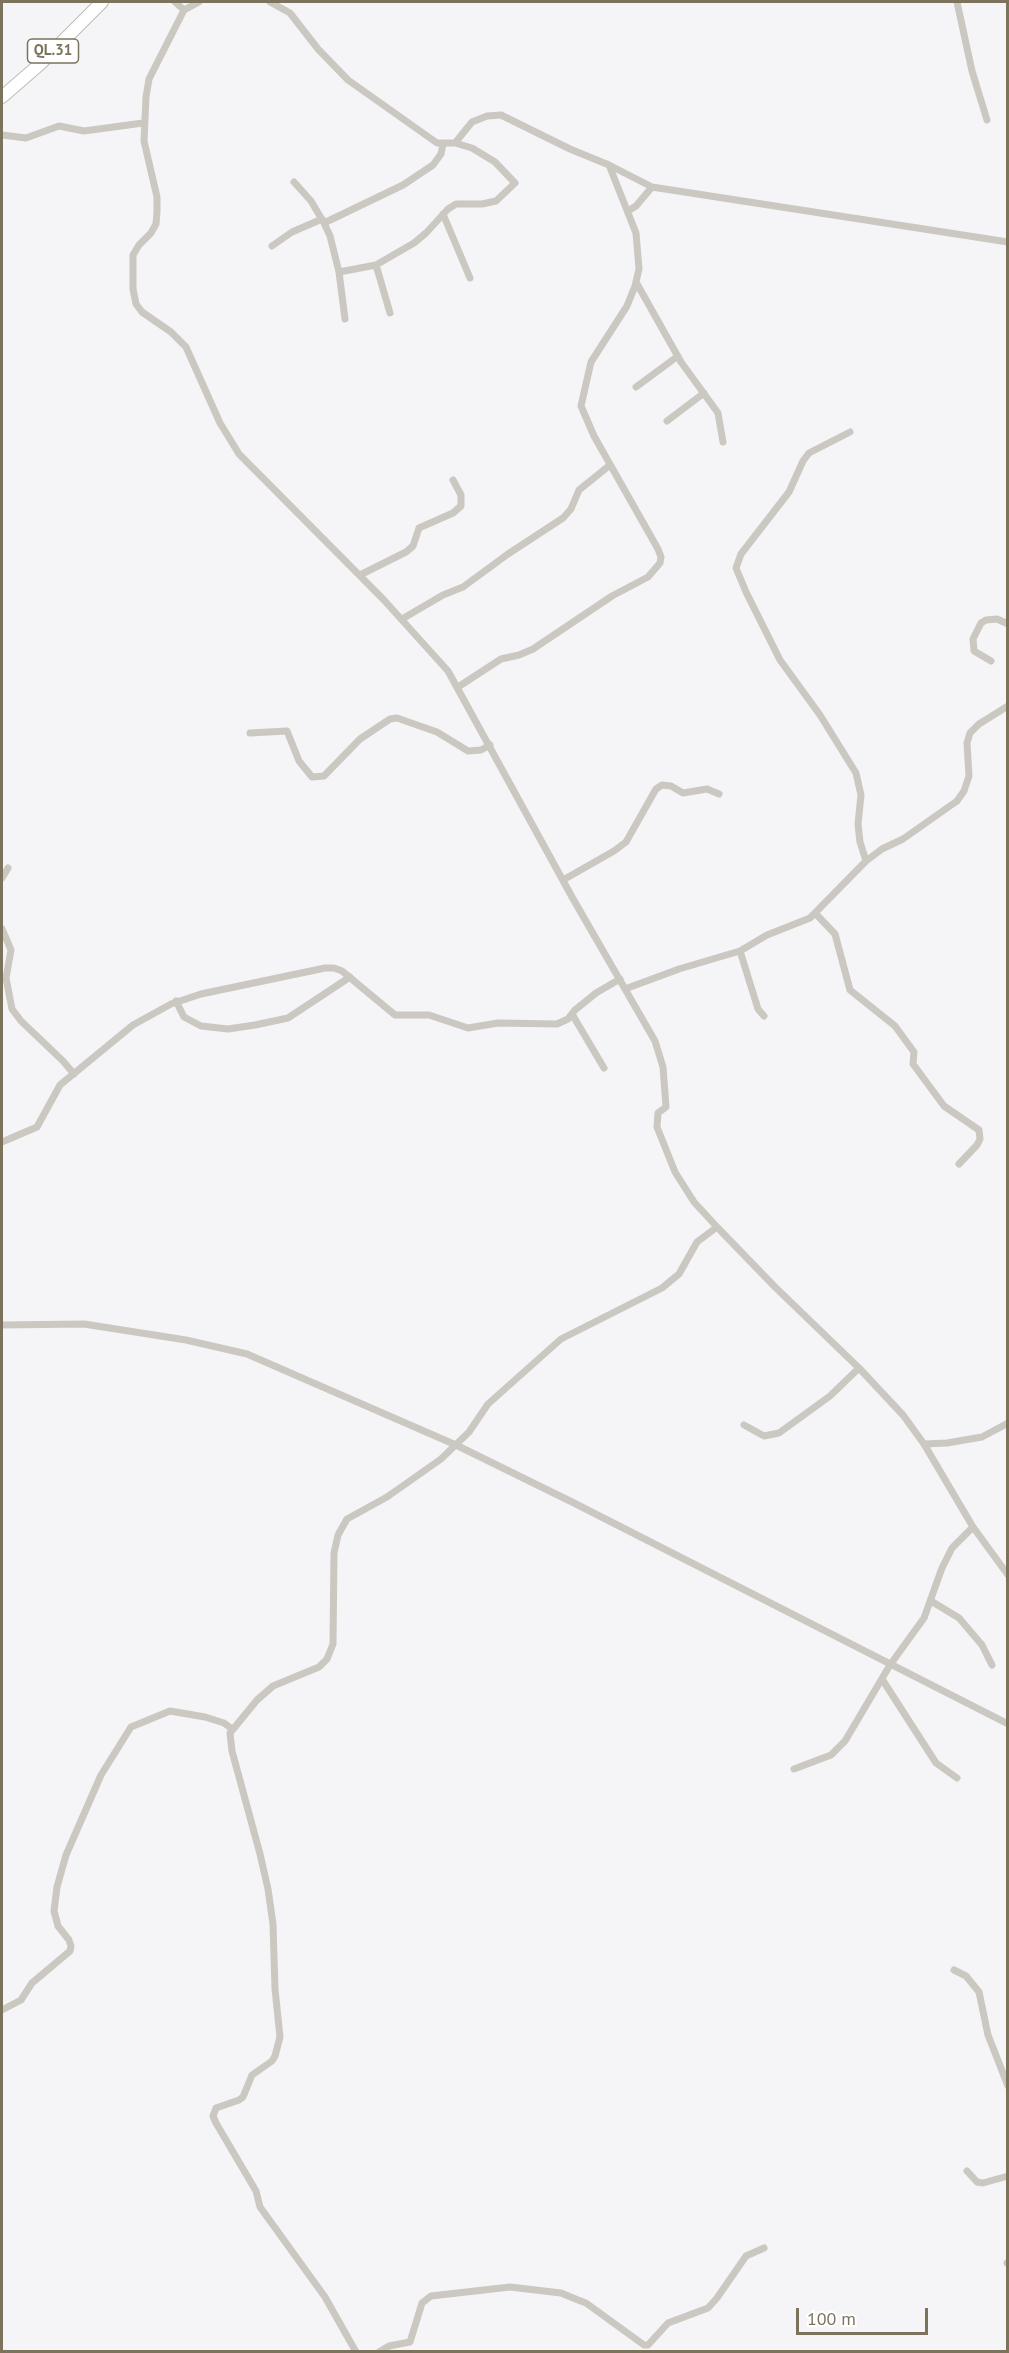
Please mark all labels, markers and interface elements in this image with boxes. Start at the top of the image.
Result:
road number: QL.31 [28,39,78,63]
scale bar [799,2296,931,2334]
text: 100 m [807,2307,856,2330]

